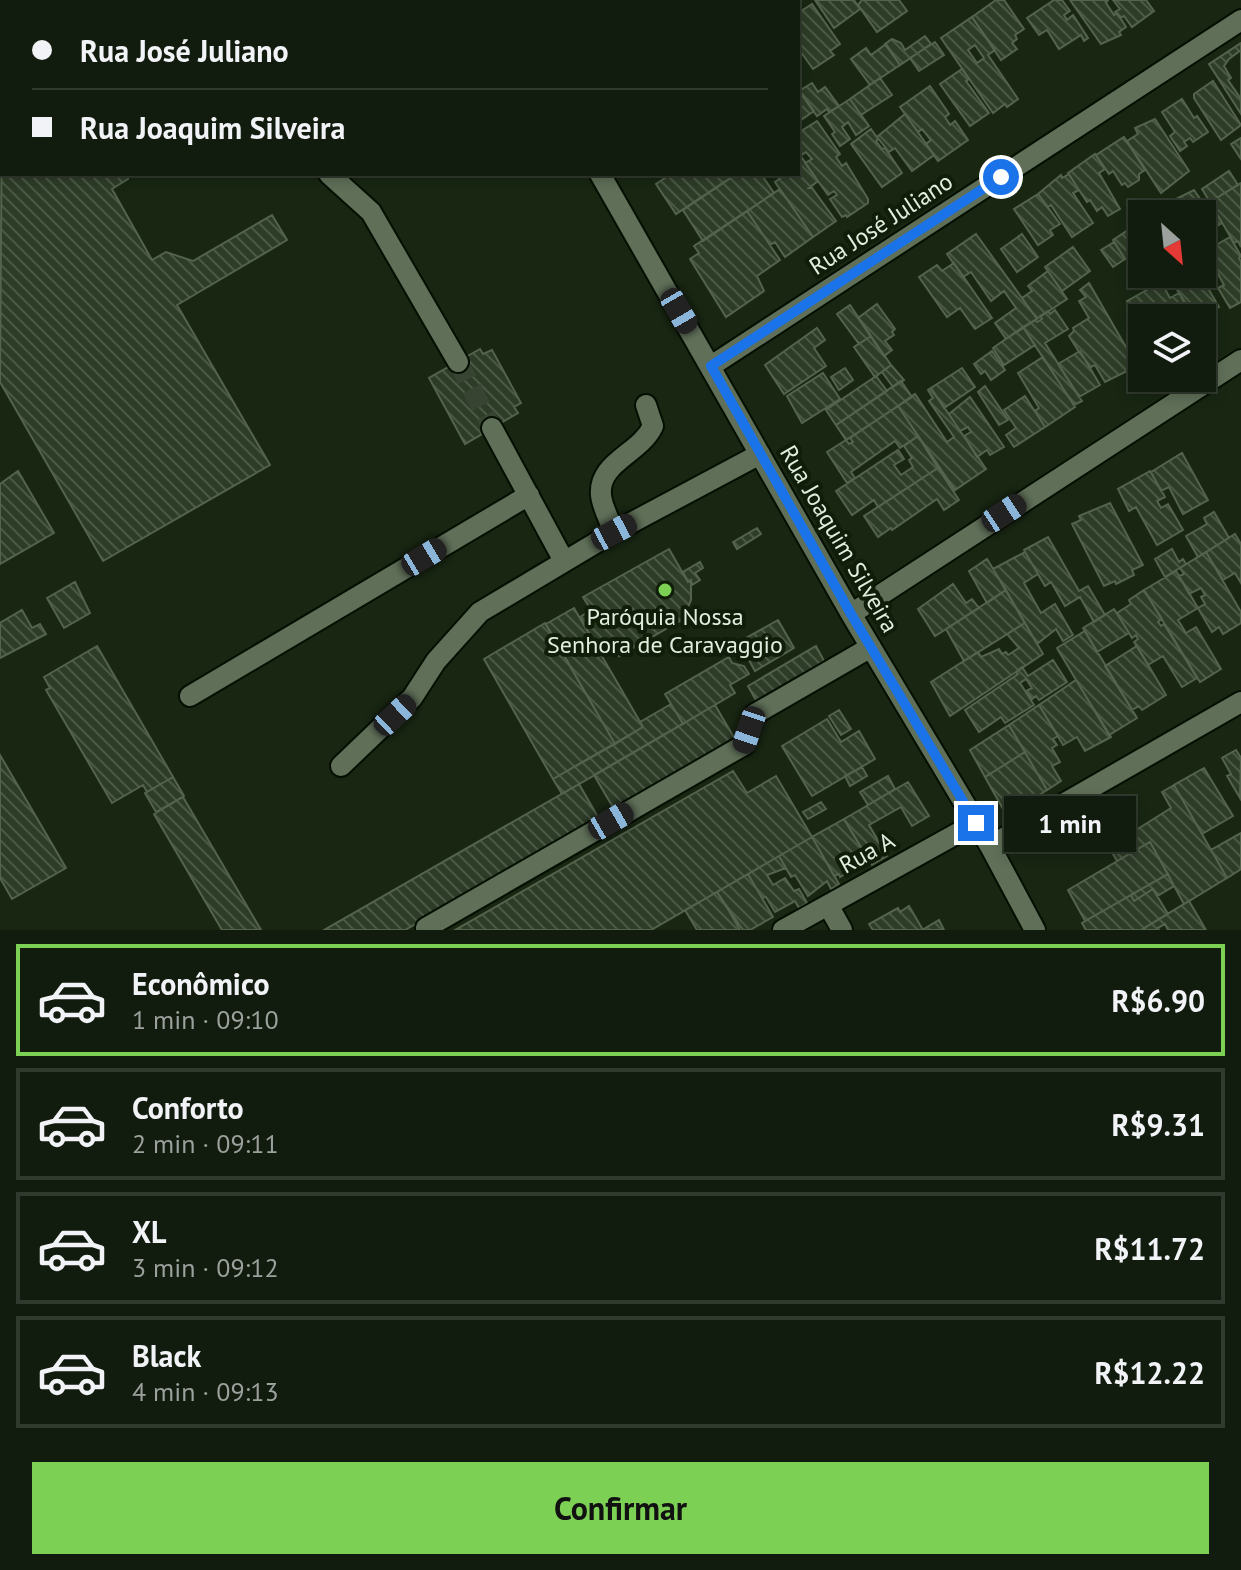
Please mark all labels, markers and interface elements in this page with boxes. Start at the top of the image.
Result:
text: Rua José Juliano [80,31,289,70]
text: Rua Joaquim Silveira [80,108,345,147]
route start [983,159,1019,195]
street label: Rua José Juliano [803,166,958,282]
north arrow [1128,200,1216,288]
map controls [1128,200,1216,392]
car [657,284,701,338]
button: layers [1128,304,1216,392]
street label: Rua Joaquim Silveira [773,439,906,638]
car [977,490,1031,536]
car [587,510,641,554]
car [397,534,451,580]
marker: Paróquia Nossa Senhora de Caravaggio [656,581,674,599]
place label: Paróquia Nossa Senhora de Caravaggio [547,601,783,660]
car [369,690,421,740]
car [730,703,768,757]
callout: 1 min [1004,795,1136,851]
car [584,799,638,843]
route end [958,805,994,841]
text: 1 min [1038,807,1102,840]
street label: Rua A [834,825,900,880]
icon: car [36,964,108,1036]
text: Econômico [132,964,270,1003]
text: R$6.90 [1112,981,1205,1020]
text: 1 min · 09:10 [132,1003,279,1036]
icon: car [36,1088,108,1160]
text: Conforto [132,1088,244,1127]
text: R$9.31 [1112,1105,1205,1144]
text: 2 min · 09:11 [132,1127,279,1160]
icon: car [36,1212,108,1284]
text: XL [132,1212,166,1251]
text: R$11.72 [1095,1229,1205,1268]
text: 3 min · 09:12 [132,1251,279,1284]
icon: car [36,1336,108,1408]
text: Black [132,1336,201,1375]
text: R$12.22 [1095,1353,1205,1392]
text: 4 min · 09:13 [132,1375,279,1408]
button: Confirmar [32,1462,1209,1554]

